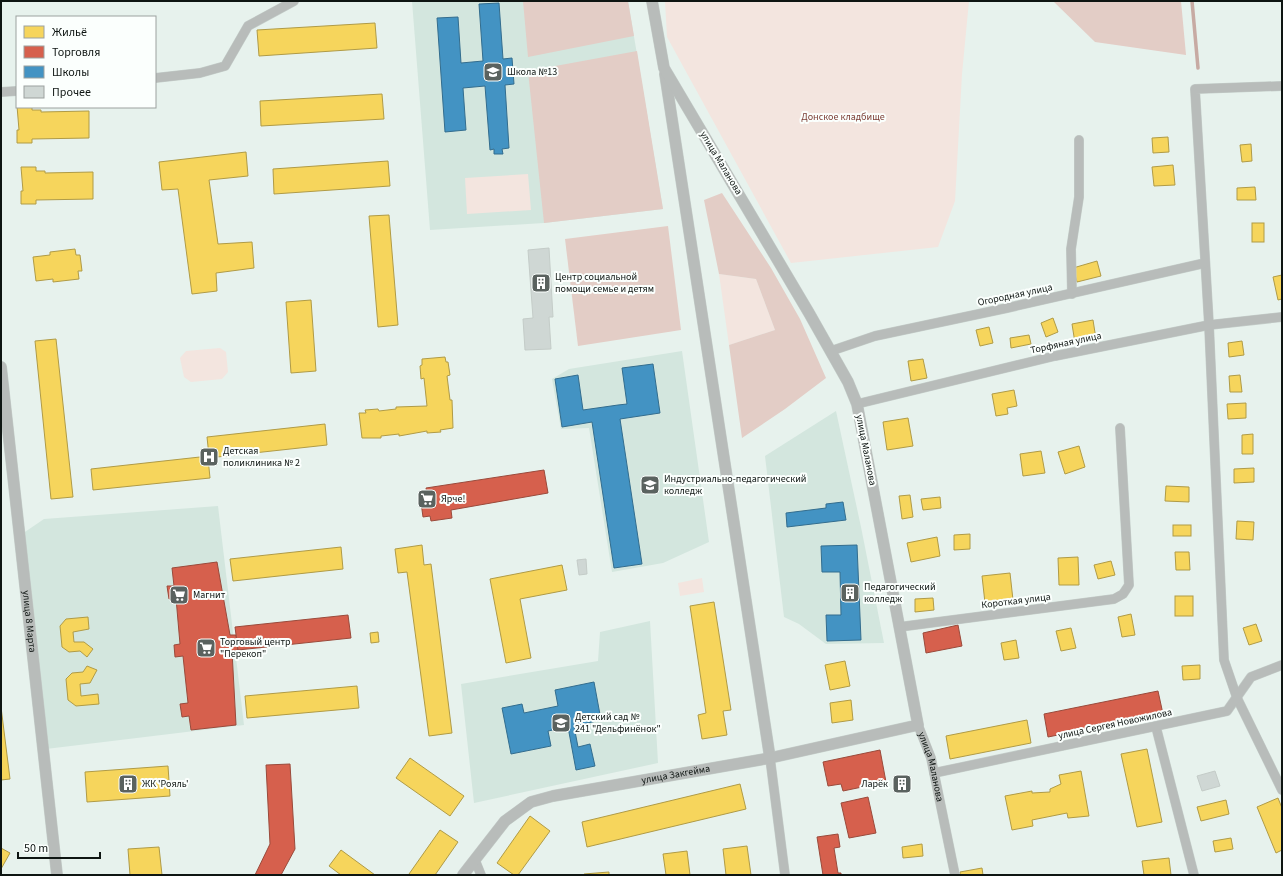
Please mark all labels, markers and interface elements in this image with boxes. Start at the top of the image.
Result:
legend [16,16,156,108]
text: Жильё [52,24,87,41]
text: Торговля [52,44,100,61]
school or university icon: Школа №13 [482,61,504,83]
text: Школы [52,64,89,81]
place label: Школа №13 [507,65,557,79]
text: Прочее [52,84,91,101]
park label: Донское кладбище [801,110,885,124]
street label: улица Маланова [696,129,746,197]
place label: Центр социальной помощи семье и детям [555,270,654,296]
building icon: Центр социальной помощи семье и детям [530,272,552,294]
street label: Огородная улица [976,280,1054,310]
street label: Торфяная улица [1029,329,1103,357]
street label: улица Маланова [852,413,880,487]
place label: Детская поликлиника № 2 [223,444,300,470]
hospital icon: Детская поликлиника № 2 [198,446,220,468]
place label: Индустриально-педагогический колледж [664,472,807,498]
school or university icon: Индустриально-педагогический колледж [639,474,661,496]
supermarket icon: Ярче! [416,488,438,510]
place label: Ярче! [441,492,465,506]
place label: Педагогический колледж [864,580,936,606]
building icon: Педагогический колледж [839,582,861,604]
supermarket icon: Магнит [168,584,190,606]
place label: Магнит [193,588,226,602]
street label: улица 8 Марта [19,590,39,653]
street label: Короткая улица [981,590,1051,612]
place label: Торговый центр "Перекоп" [220,635,291,661]
supermarket icon: Торговый центр "Перекоп" [195,637,217,659]
street label: улица Сергея Новожилова [1057,705,1173,743]
place label: Детский сад № 241 "Дельфинёнок" [575,710,661,736]
school or university icon: Детский сад № 241 "Дельфинёнок" [550,712,572,734]
street label: улица Маланова [914,730,947,803]
street label: улица Закгейма [640,762,711,787]
building icon: ЖК 'Рояль' [117,773,139,795]
building icon: Ларёк [891,773,913,795]
place label: ЖК 'Рояль' [142,777,188,791]
place label: Ларёк [861,777,888,791]
scale bar [18,834,100,860]
text: 50 m [24,840,48,857]

